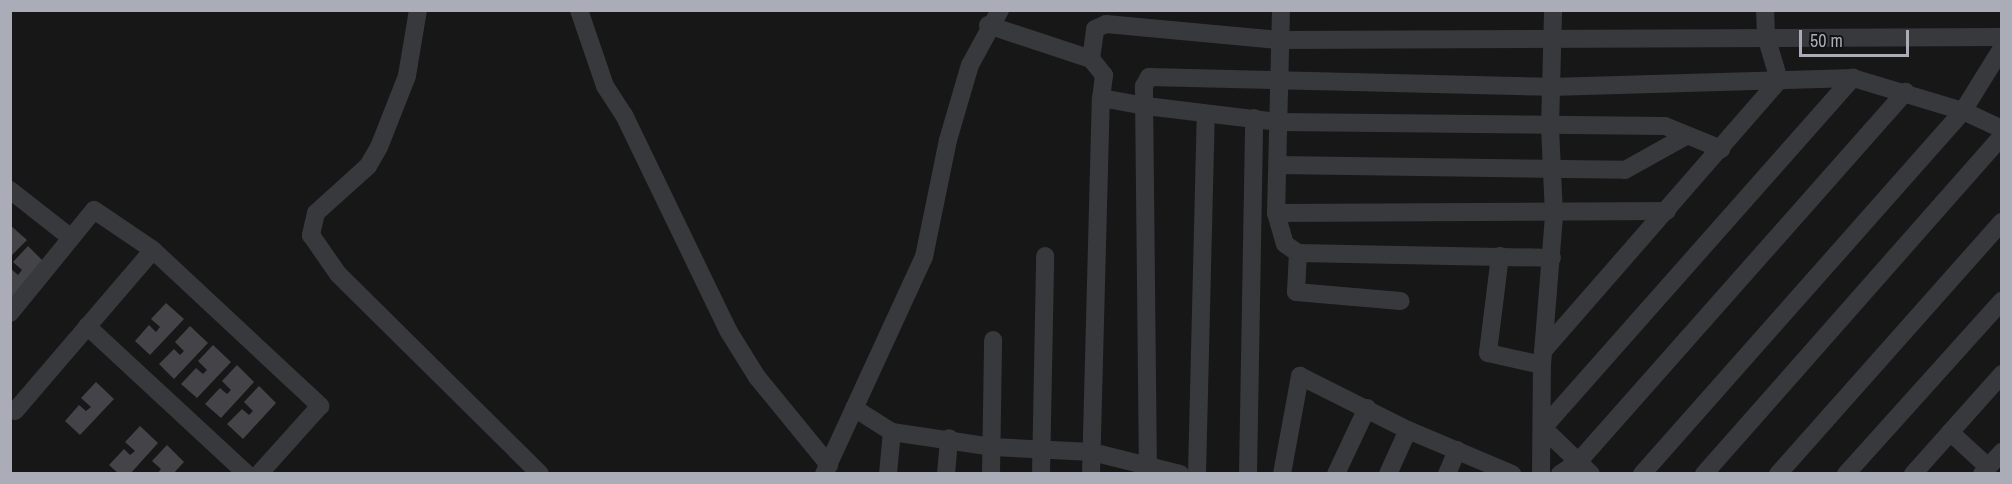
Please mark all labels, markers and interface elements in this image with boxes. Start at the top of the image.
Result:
scale bar [1802,18,1912,56]
text: 50 m [1810,28,1843,53]

